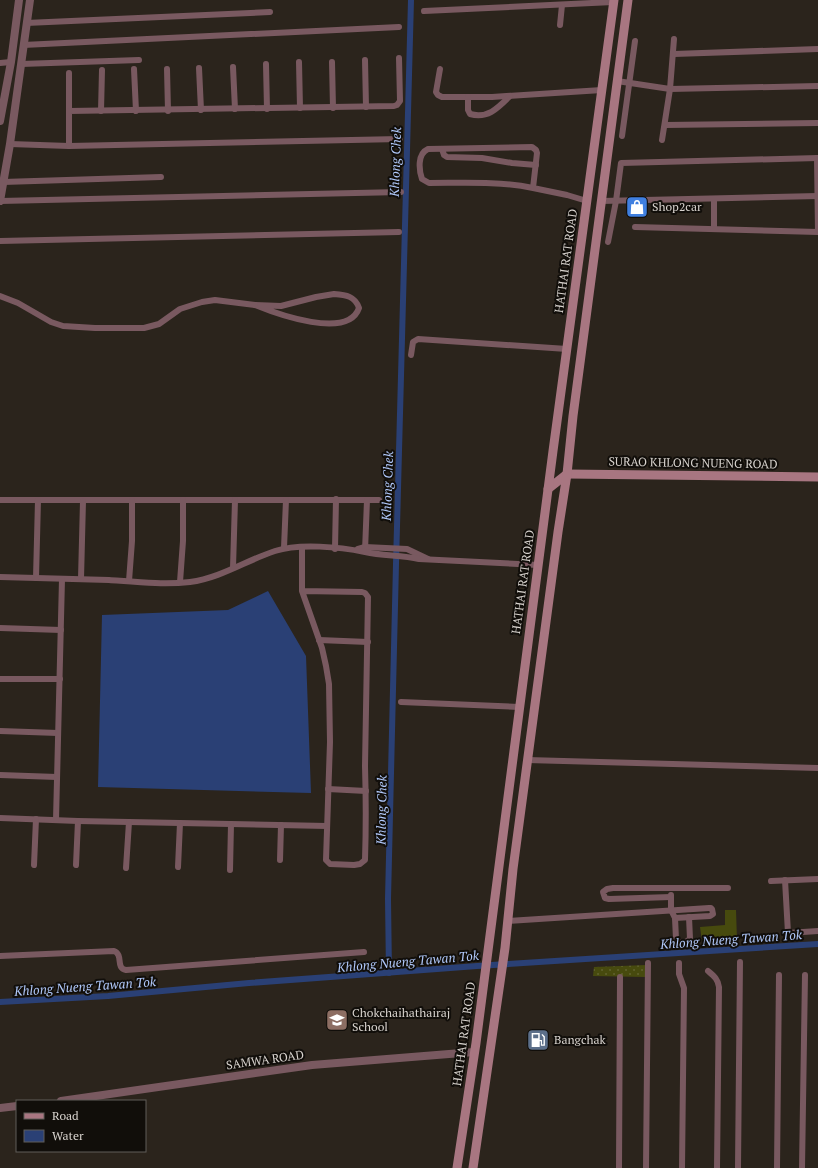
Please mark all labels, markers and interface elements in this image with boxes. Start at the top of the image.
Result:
water label: Khlong Chek [385,126,405,198]
shop icon: Shop2car [624,194,650,220]
place label: Shop2car [652,199,702,214]
street label: HATHAI RAT ROAD [551,208,580,314]
water label: Khlong Chek [377,450,397,522]
street label: SURAO KHLONG NUENG ROAD [608,454,778,471]
street label: HATHAI RAT ROAD [508,529,537,635]
water label: Khlong Chek [371,774,391,846]
water label: Khlong Nueng Tawan Tok [658,925,803,953]
water label: Khlong Nueng Tawan Tok [335,946,480,976]
water label: Khlong Nueng Tawan Tok [12,972,157,1000]
street label: HATHAI RAT ROAD [449,981,478,1087]
place label: Chokchaihathairaj School [352,1005,450,1034]
school or university icon: Chokchaihathairaj School [324,1007,350,1033]
fuel station icon: Bangchak [525,1027,551,1053]
place label: Bangchak [554,1032,607,1047]
street label: SAMWA ROAD [225,1047,305,1072]
legend [16,1100,146,1152]
text: Road [52,1108,79,1123]
text: Water [52,1128,84,1143]

